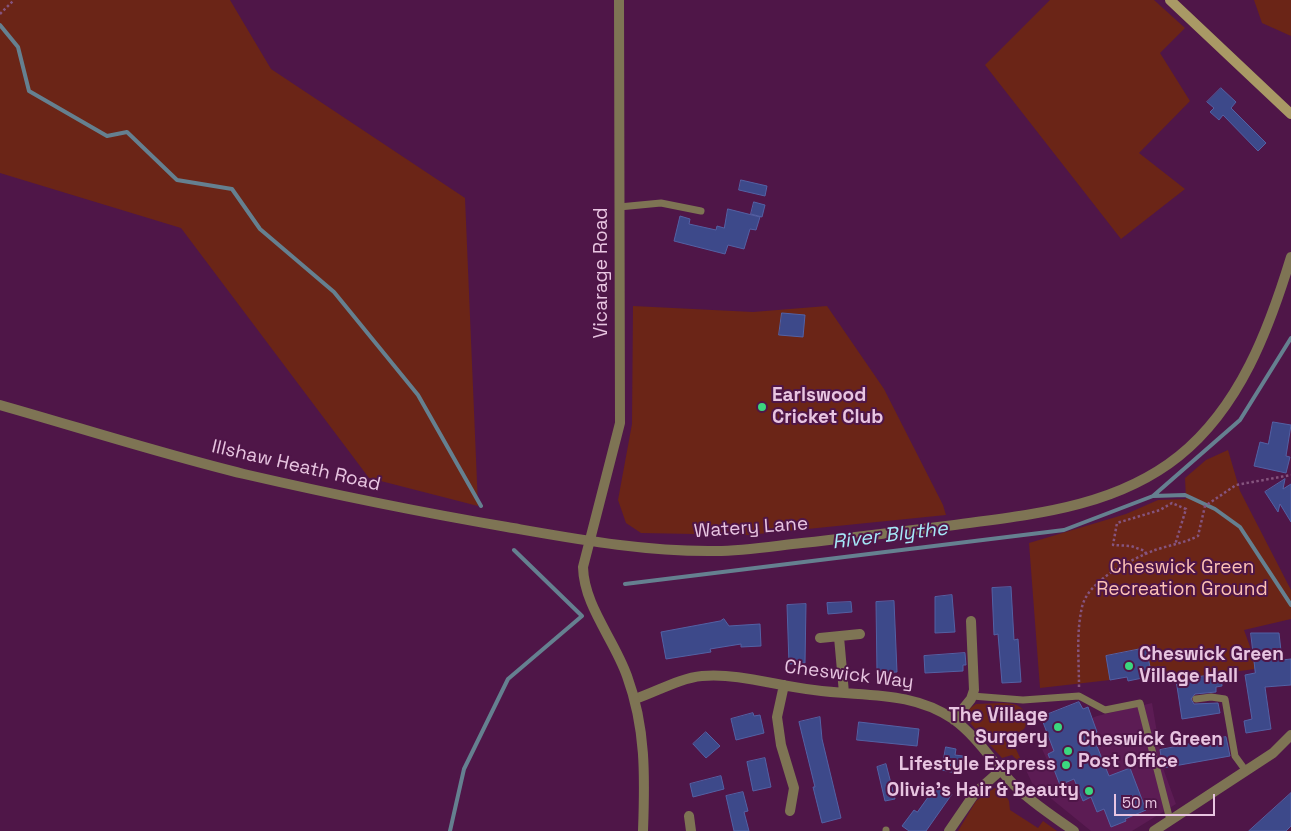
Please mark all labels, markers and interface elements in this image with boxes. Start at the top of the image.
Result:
street label: Vicarage Road [591,207,613,339]
place label: Earlswood Cricket Club [772,385,883,429]
marker: Earlswood Cricket Club [756,401,768,413]
street label: Illshaw Heath Road [209,436,383,496]
street label: Watery Lane [693,513,809,543]
water label: River Blythe [831,517,949,555]
park label: Cheswick Green Recreation Ground [1096,557,1268,601]
place label: Cheswick Green Village Hall [1139,644,1284,688]
street label: Cheswick Way [783,656,915,694]
marker: Cheswick Green Village Hall [1123,660,1135,672]
place label: The Village Surgery [949,705,1048,749]
marker: The Village Surgery [1052,721,1064,733]
place label: Cheswick Green Post Office [1078,729,1223,773]
marker: Cheswick Green Post Office [1062,745,1074,757]
place label: Lifestyle Express [899,754,1056,776]
marker: Lifestyle Express [1060,759,1072,771]
place label: Olivia's Hair & Beauty [887,780,1079,802]
scale bar [1116,784,1217,816]
marker: Olivia's Hair & Beauty [1083,785,1095,797]
text: 50 m [1122,793,1157,812]

